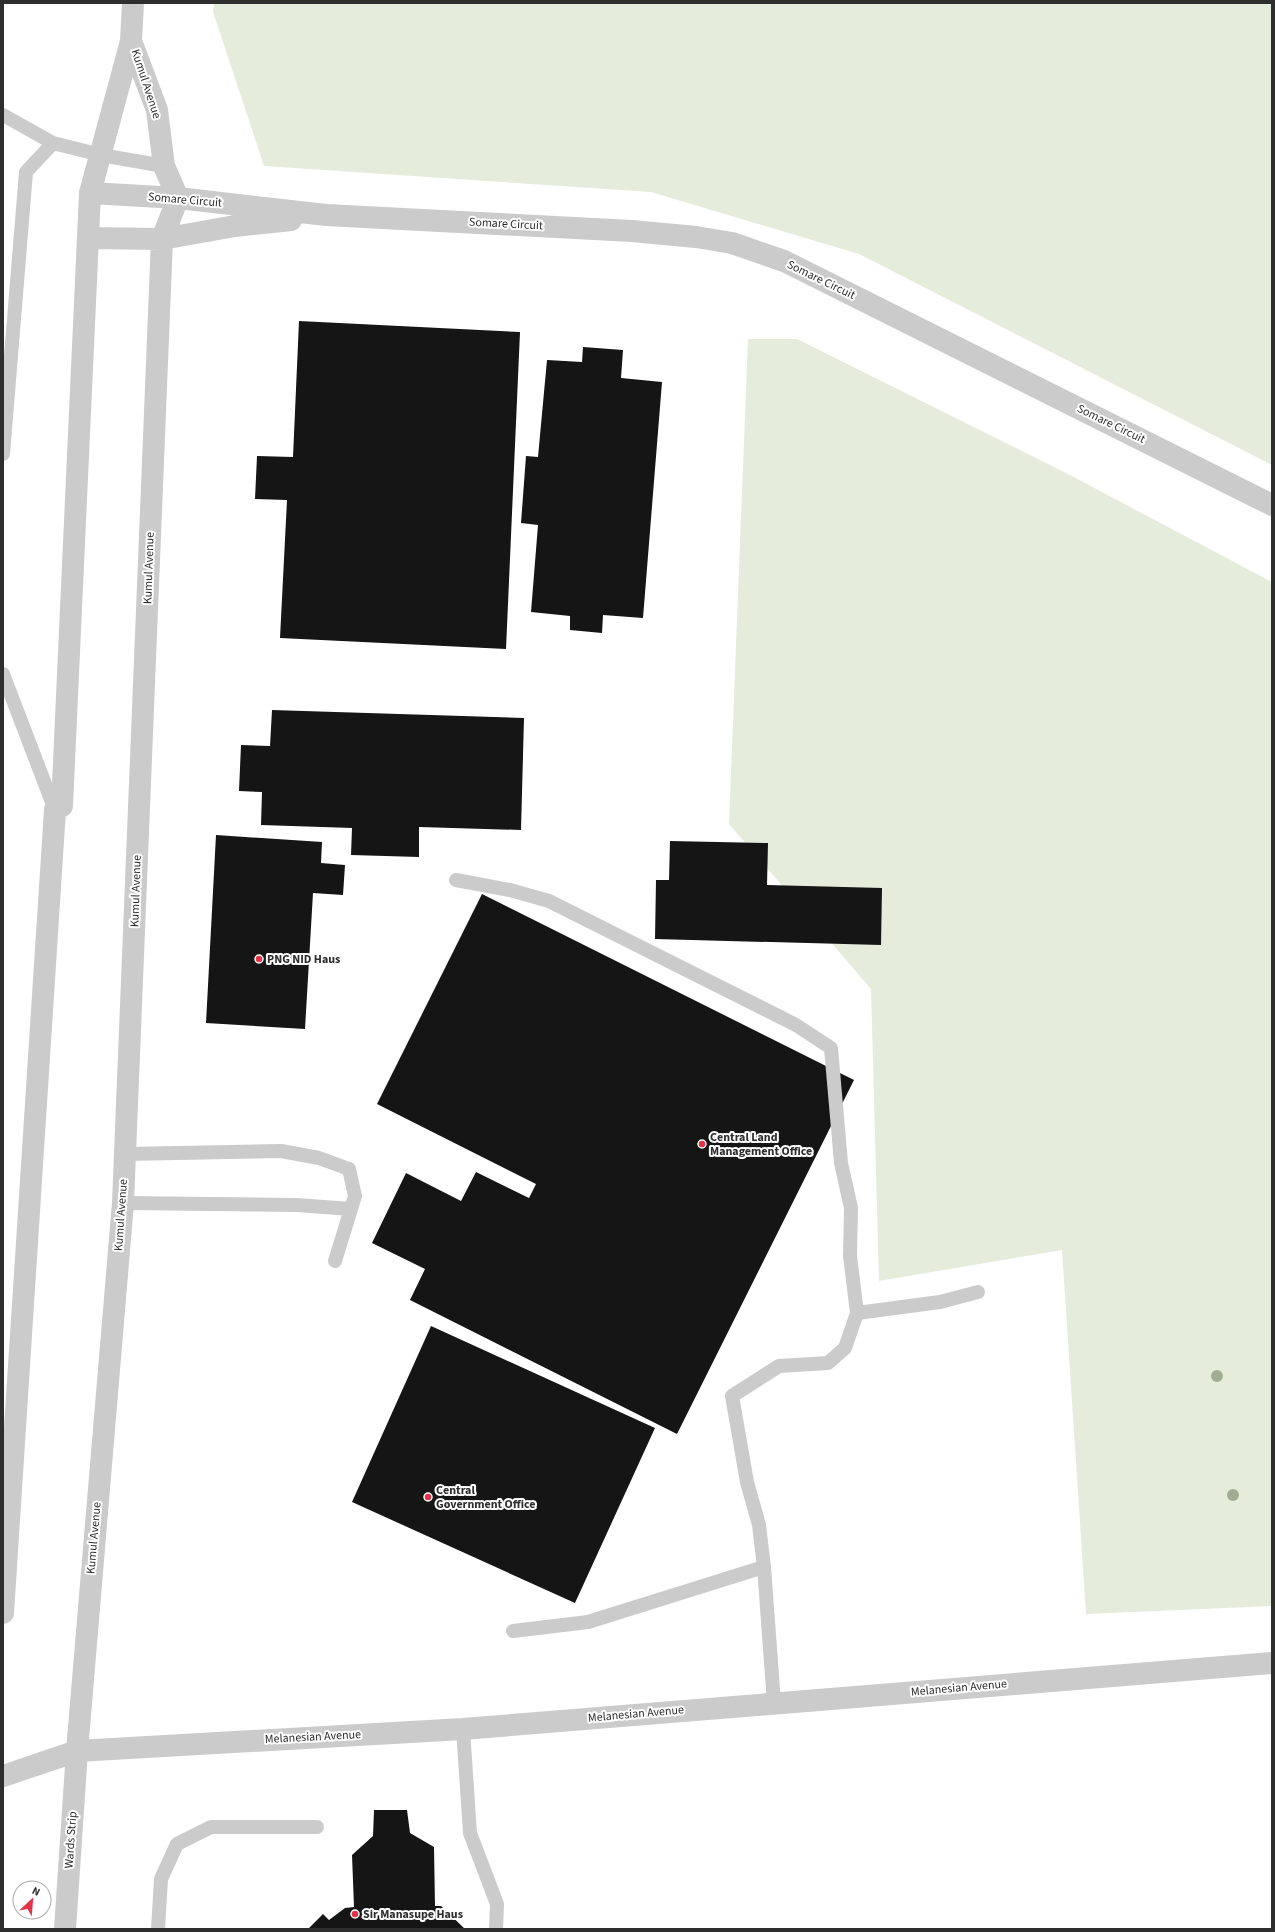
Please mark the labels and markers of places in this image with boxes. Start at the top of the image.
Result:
place label: PNG NID Haus [267,951,340,968]
marker: PNG NID Haus [254,954,264,964]
place label: Central Land Management Office [710,1129,812,1160]
marker: Central Land Management Office [697,1139,707,1149]
place label: Central Government Office [436,1482,536,1513]
marker: Central Government Office [423,1492,433,1502]
place label: Sir Manasupe Haus [363,1906,463,1923]
marker: Sir Manasupe Haus [350,1909,360,1919]

